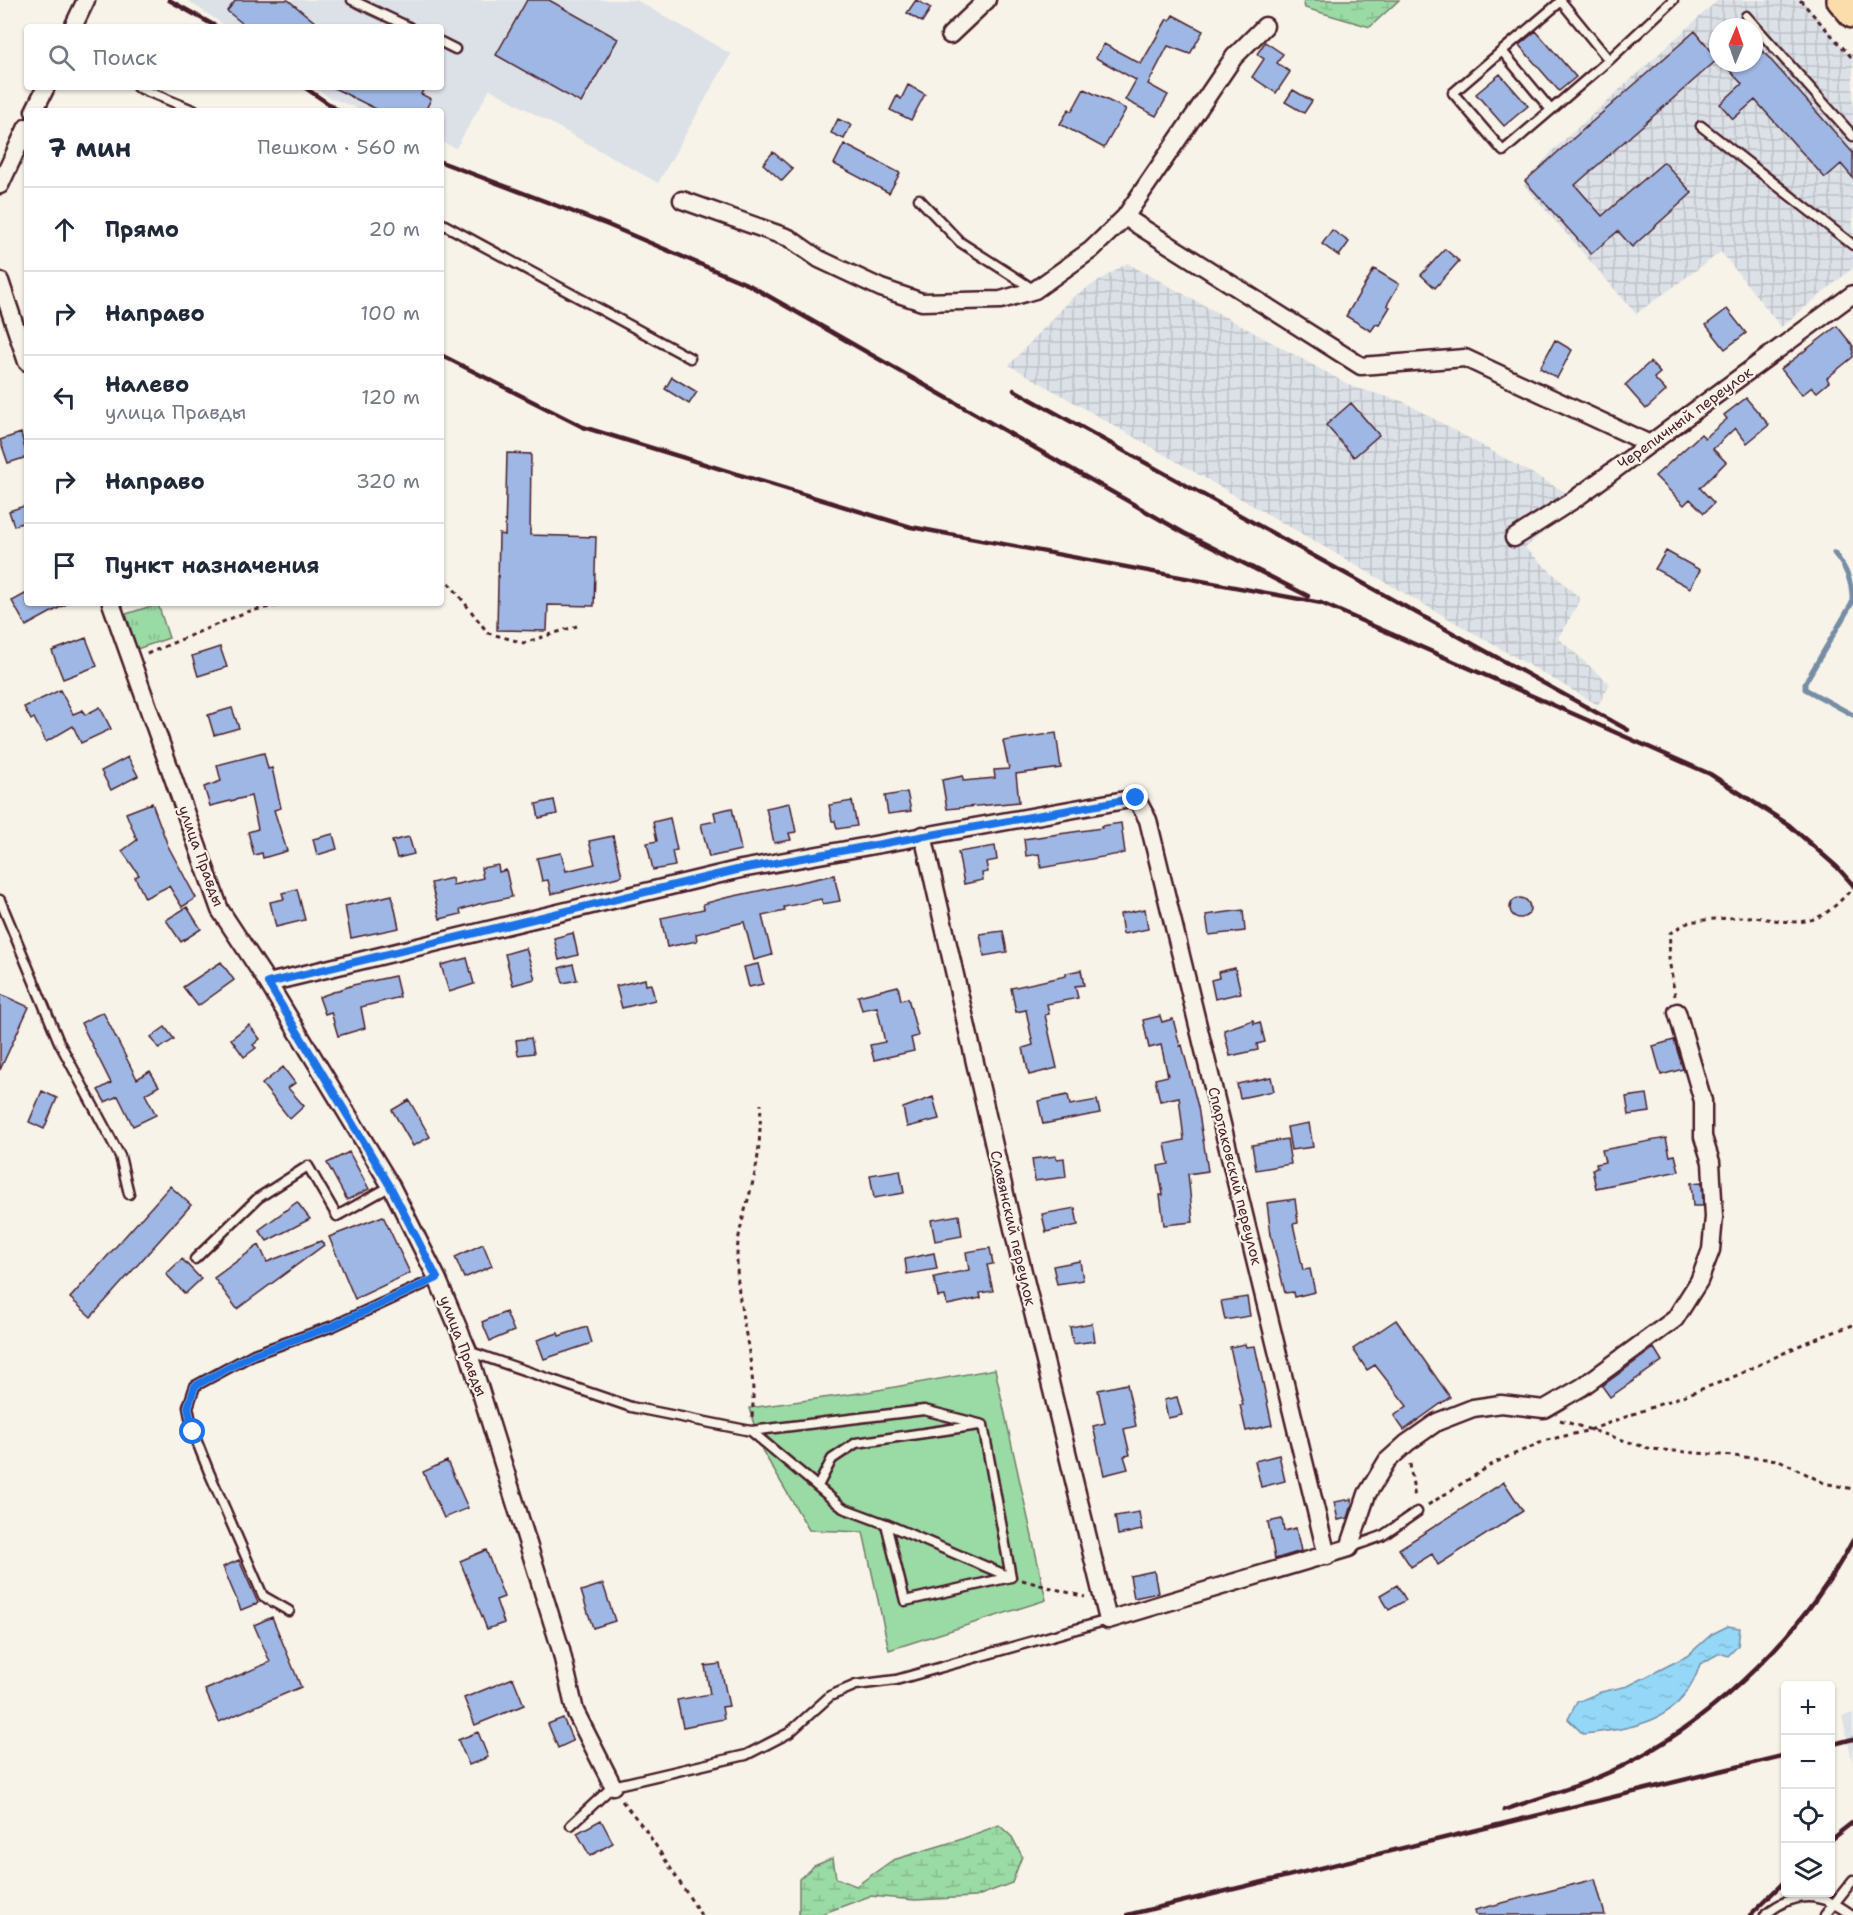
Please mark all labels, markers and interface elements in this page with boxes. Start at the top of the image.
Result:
north arrow [1709,18,1763,72]
search box [24,24,444,90]
icon: search [45,41,78,74]
text: Поиск [93,43,157,72]
text: 7 мин [48,130,131,165]
text: Пешком · 560 m [257,134,420,160]
icon: ahead [48,213,81,246]
text: Прямо [105,215,179,244]
text: 20 m [369,216,420,242]
icon: right [48,297,81,330]
text: Направо [105,299,205,328]
text: 100 m [360,300,420,326]
street label: Черепичный переулок [1613,362,1757,474]
text: Налево [105,370,189,399]
icon: left [48,381,81,414]
text: 120 m [361,384,420,410]
text: улица Правды [105,399,246,425]
icon: right [48,465,81,498]
text: Направо [105,467,205,496]
text: 320 m [356,468,420,494]
icon: arrive [48,549,81,582]
text: Пункт назначения [105,551,319,580]
route end [1122,784,1148,810]
street label: улица Правды [173,803,229,909]
street label: Спартаковский переулок [1203,1085,1267,1267]
street label: Славянский переулок [985,1148,1041,1308]
street label: улица Правды [435,1293,491,1399]
route start [179,1418,205,1444]
map controls [1781,1681,1835,1897]
button: + [1781,1681,1835,1735]
button: − [1781,1735,1835,1789]
button: locate [1781,1789,1835,1843]
button: layers [1781,1843,1835,1897]

